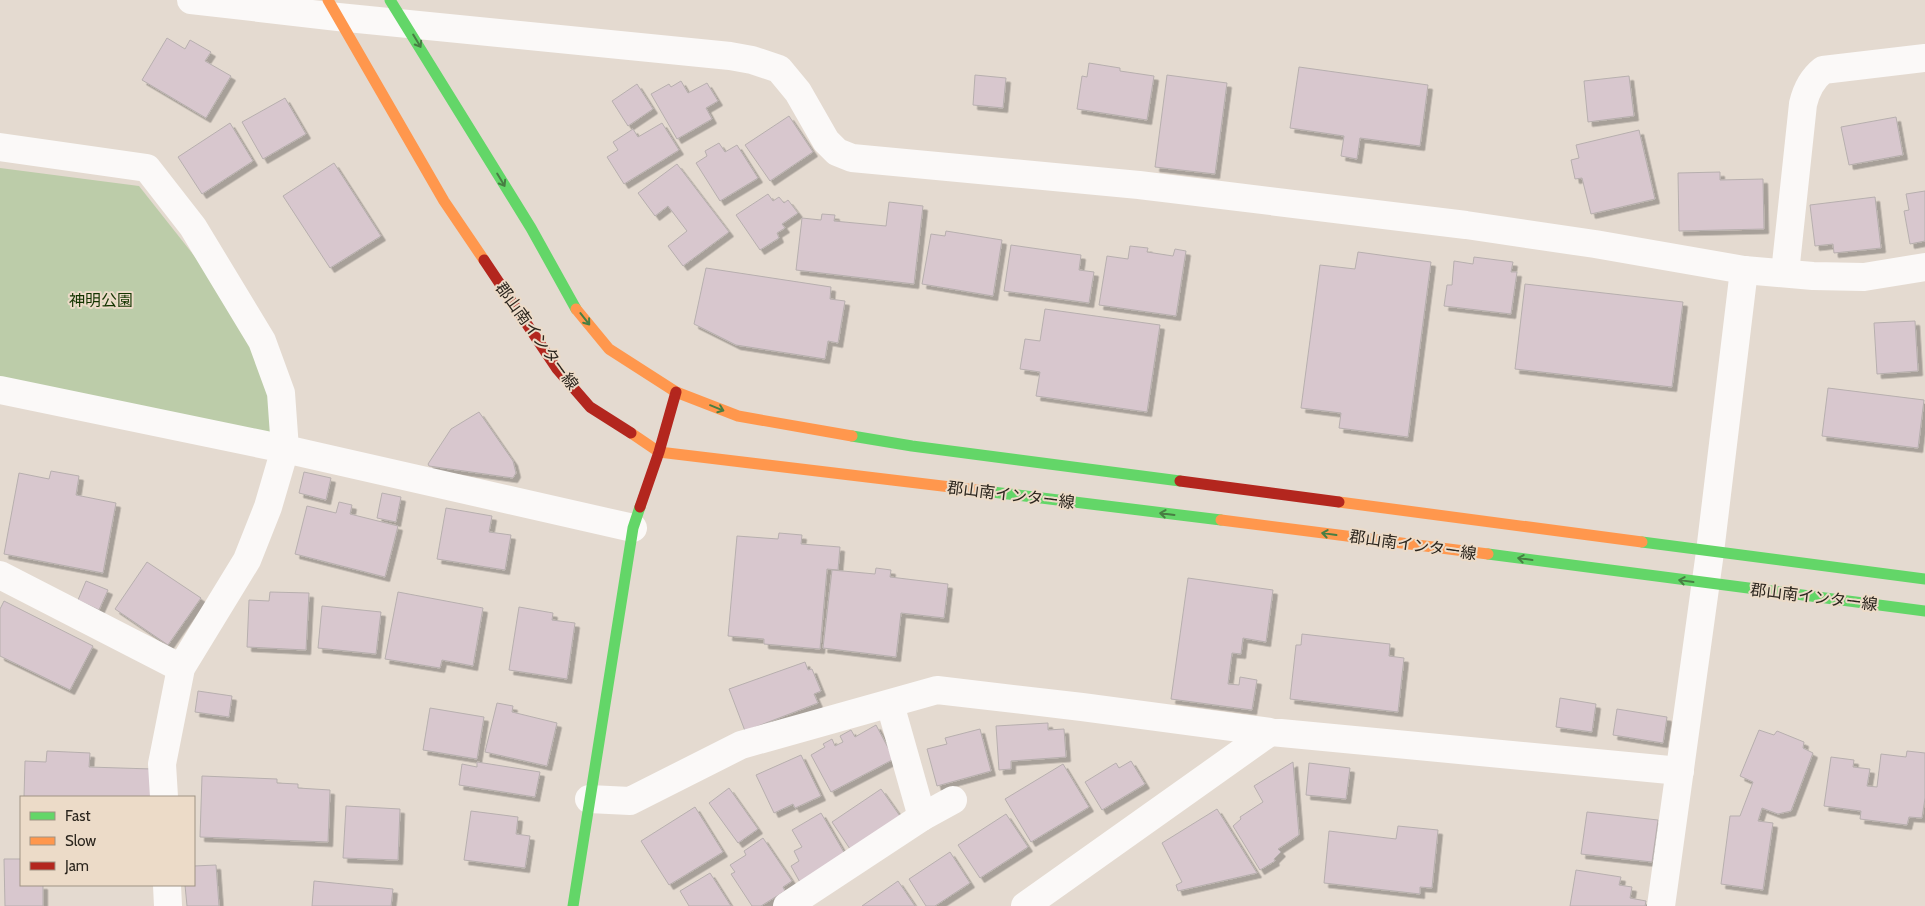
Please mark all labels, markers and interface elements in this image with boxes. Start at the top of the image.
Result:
one-way arrow [412,33,422,47]
one-way arrow [497,172,507,186]
street label: 郡山南インター線 [492,279,582,393]
park label: 神明公園 [69,291,133,310]
one-way arrow [580,312,590,326]
one-way arrow [709,404,724,413]
street label: 郡山南インター線 [946,478,1076,512]
one-way arrow [1160,509,1176,519]
street label: 郡山南インター線 [1348,527,1478,563]
one-way arrow [1321,528,1337,538]
one-way arrow [1517,554,1533,564]
one-way arrow [1678,575,1694,585]
street label: 郡山南インター線 [1749,580,1879,614]
legend [20,796,195,886]
text: Fast [65,807,90,825]
text: Slow [65,832,96,850]
text: Jam [64,857,89,875]

